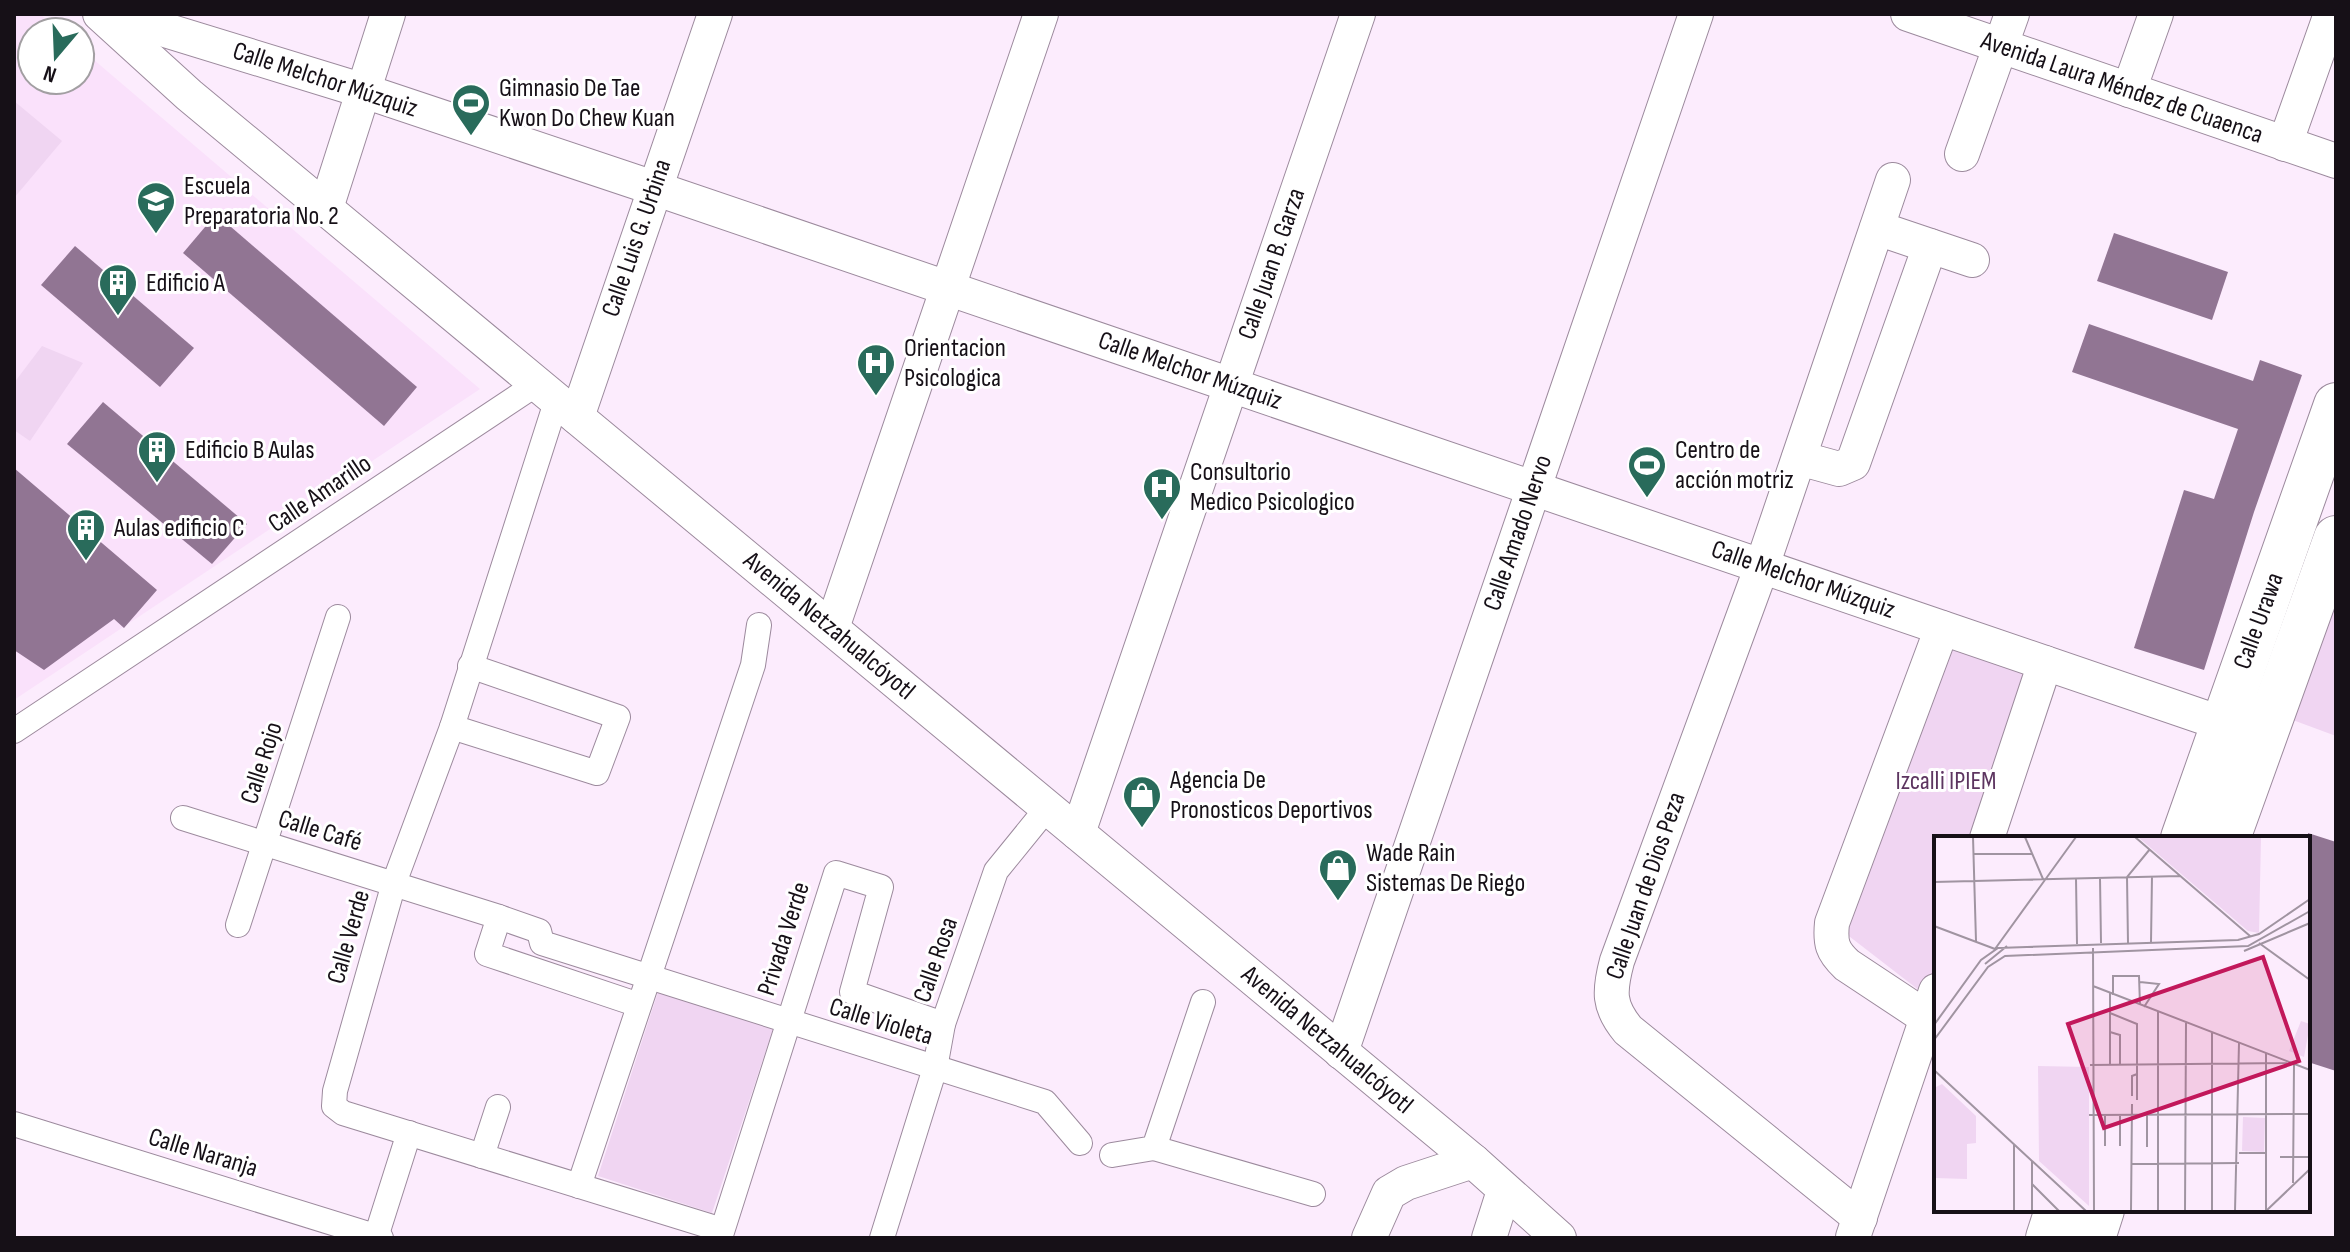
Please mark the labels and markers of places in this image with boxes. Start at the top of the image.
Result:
place label: Gimnasio De Tae Kwon Do Chew Kuan [499,73,675,134]
sports icon: Gimnasio De Tae Kwon Do Chew Kuan [450,82,492,137]
place label: Escuela Preparatoria No. 2 [184,171,339,232]
school or university icon: Escuela Preparatoria No. 2 [135,180,177,235]
building icon: Edificio A [97,262,139,317]
place label: Edificio A [146,268,226,299]
place label: Orientacion Psicologica [904,333,1006,394]
hospital icon: Orientacion Psicologica [855,342,897,397]
building icon: Edificio B Aulas [136,429,178,484]
place label: Edificio B Aulas [185,435,315,466]
place label: Centro de acción motriz [1675,435,1794,496]
sports icon: Centro de acción motriz [1626,444,1668,499]
place label: Consultorio Medico Psicologico [1190,457,1355,518]
hospital icon: Consultorio Medico Psicologico [1141,466,1183,521]
building icon: Aulas edificio C [65,507,107,562]
place label: Aulas edificio C [113,513,245,544]
place label: Agencia De Pronosticos Deportivos [1169,765,1373,826]
shop icon: Agencia De Pronosticos Deportivos [1121,774,1163,829]
place label: Wade Rain Sistemas De Riego [1366,838,1525,899]
shop icon: Wade Rain Sistemas De Riego [1317,847,1359,902]

